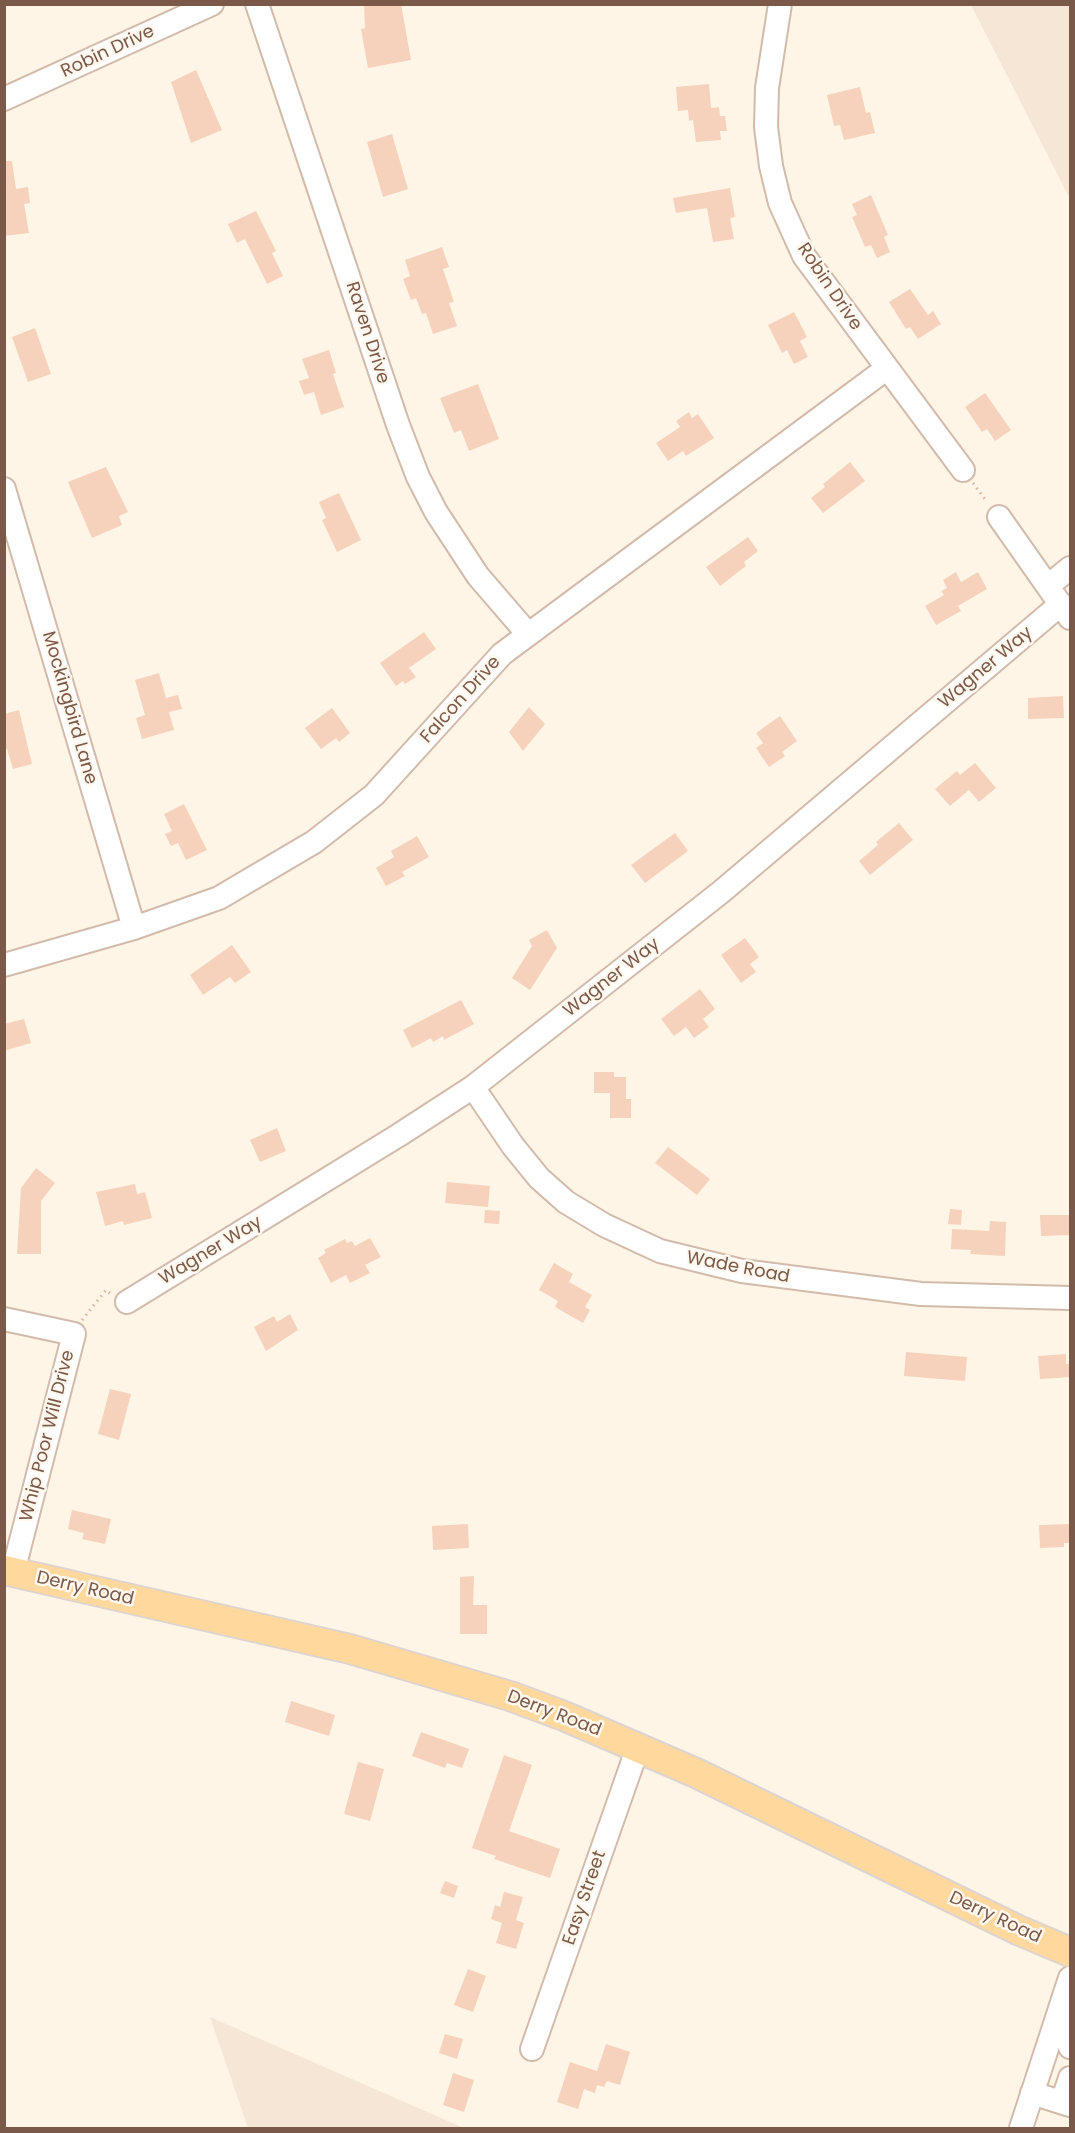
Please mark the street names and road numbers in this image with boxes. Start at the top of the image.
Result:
street label: Robin Drive [58,21,158,83]
street label: Robin Drive [792,239,866,335]
street label: Raven Drive [340,279,394,387]
street label: Wagner Way [935,622,1037,714]
street label: Mockingbird Lane [37,629,101,787]
street label: Falcon Drive [416,652,506,748]
street label: Wagner Way [560,934,664,1022]
street label: Wagner Way [156,1212,266,1290]
street label: Wade Road [685,1247,791,1289]
street label: Whip Poor Will Drive [16,1348,80,1524]
street label: Derry Road [34,1567,136,1611]
street label: Derry Road [504,1686,604,1742]
street label: Easy Street [559,1848,611,1948]
street label: Derry Road [946,1887,1044,1949]

